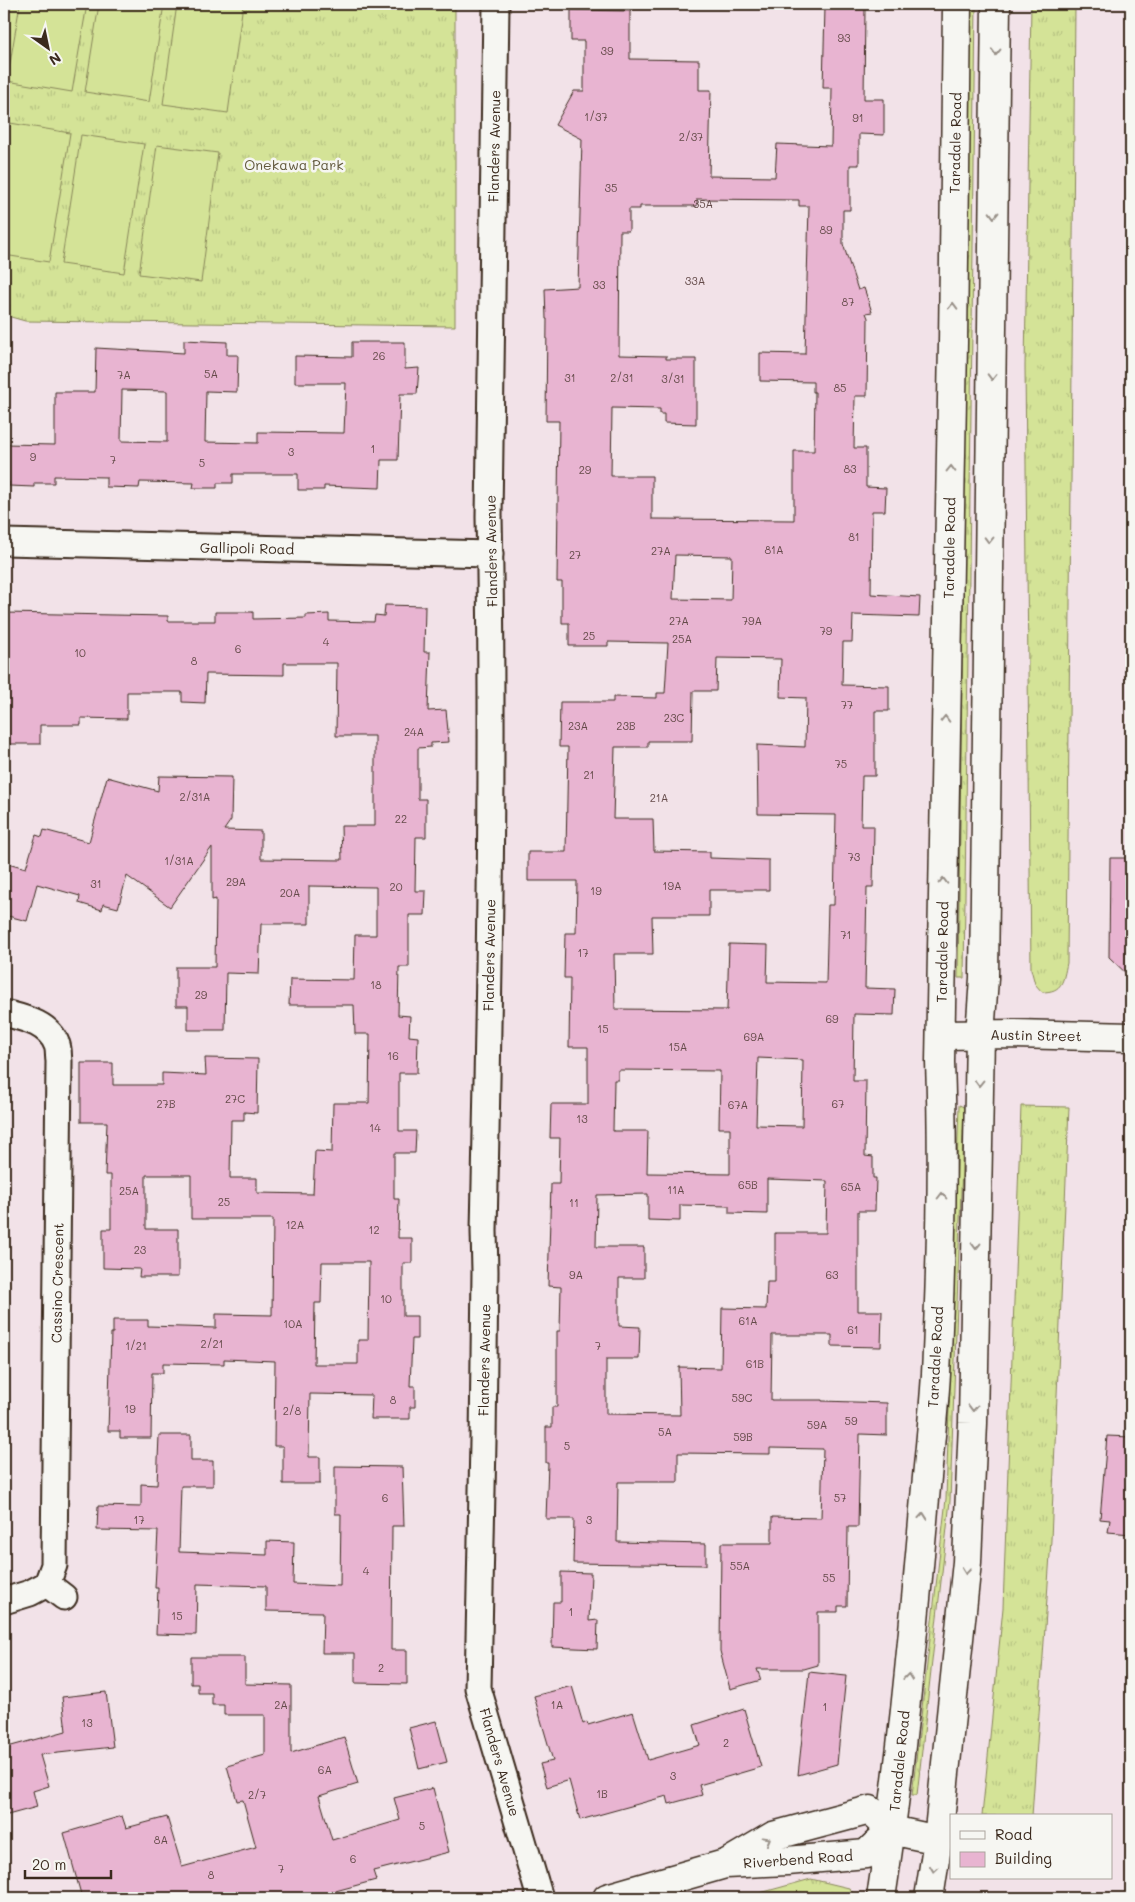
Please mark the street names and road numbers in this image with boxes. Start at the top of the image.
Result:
street label: Flanders Avenue [484,90,504,202]
street label: Taradale Road [945,92,965,194]
street label: Flanders Avenue [481,495,501,607]
street label: Taradale Road [939,497,959,599]
street label: Gallipoli Road [200,538,295,558]
street label: Flanders Avenue [479,899,499,1011]
street label: Taradale Road [932,901,952,1003]
street label: Austin Street [990,1025,1082,1045]
street label: Cassino Crescent [46,1223,68,1343]
street label: Flanders Avenue [474,1304,494,1416]
street label: Taradale Road [923,1306,947,1408]
street label: Flanders Avenue [475,1705,525,1819]
street label: Taradale Road [884,1709,914,1812]
street label: Riverbend Road [743,1846,854,1872]

